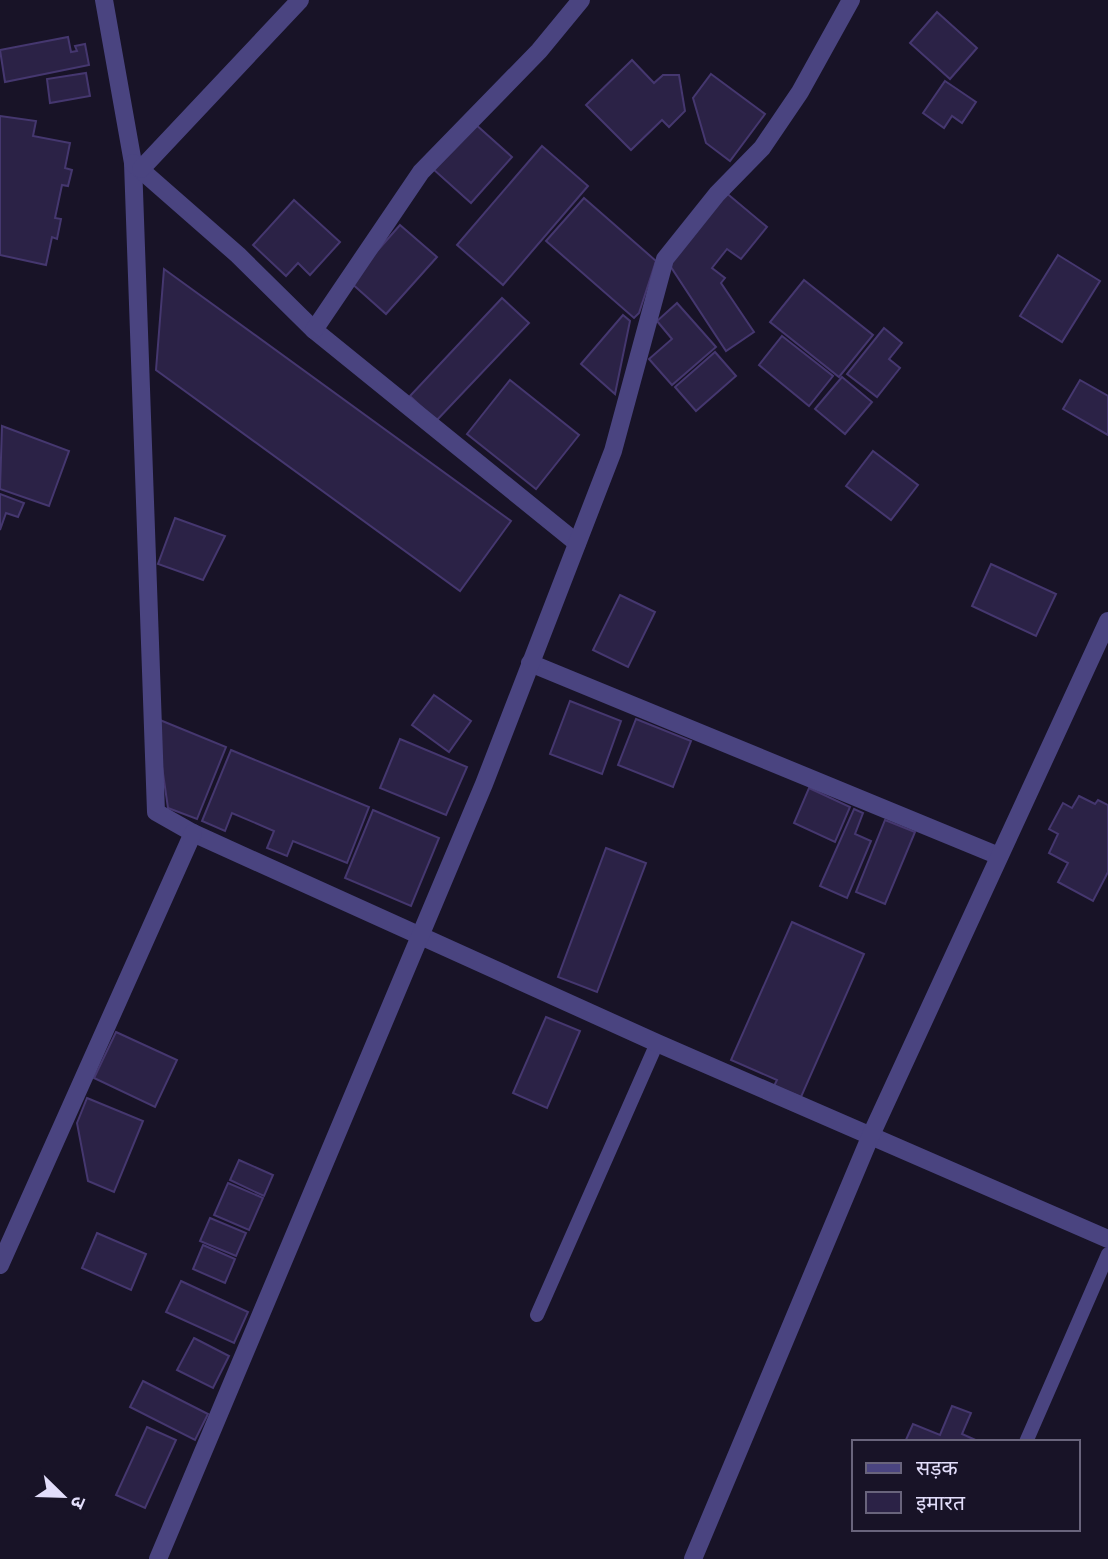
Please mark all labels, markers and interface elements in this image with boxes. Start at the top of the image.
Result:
legend [852,1440,1080,1531]
text: सड़क [916,1455,958,1480]
north arrow [28,1461,98,1531]
text: इमारत [916,1490,966,1515]
text: उ [66,1493,91,1513]

